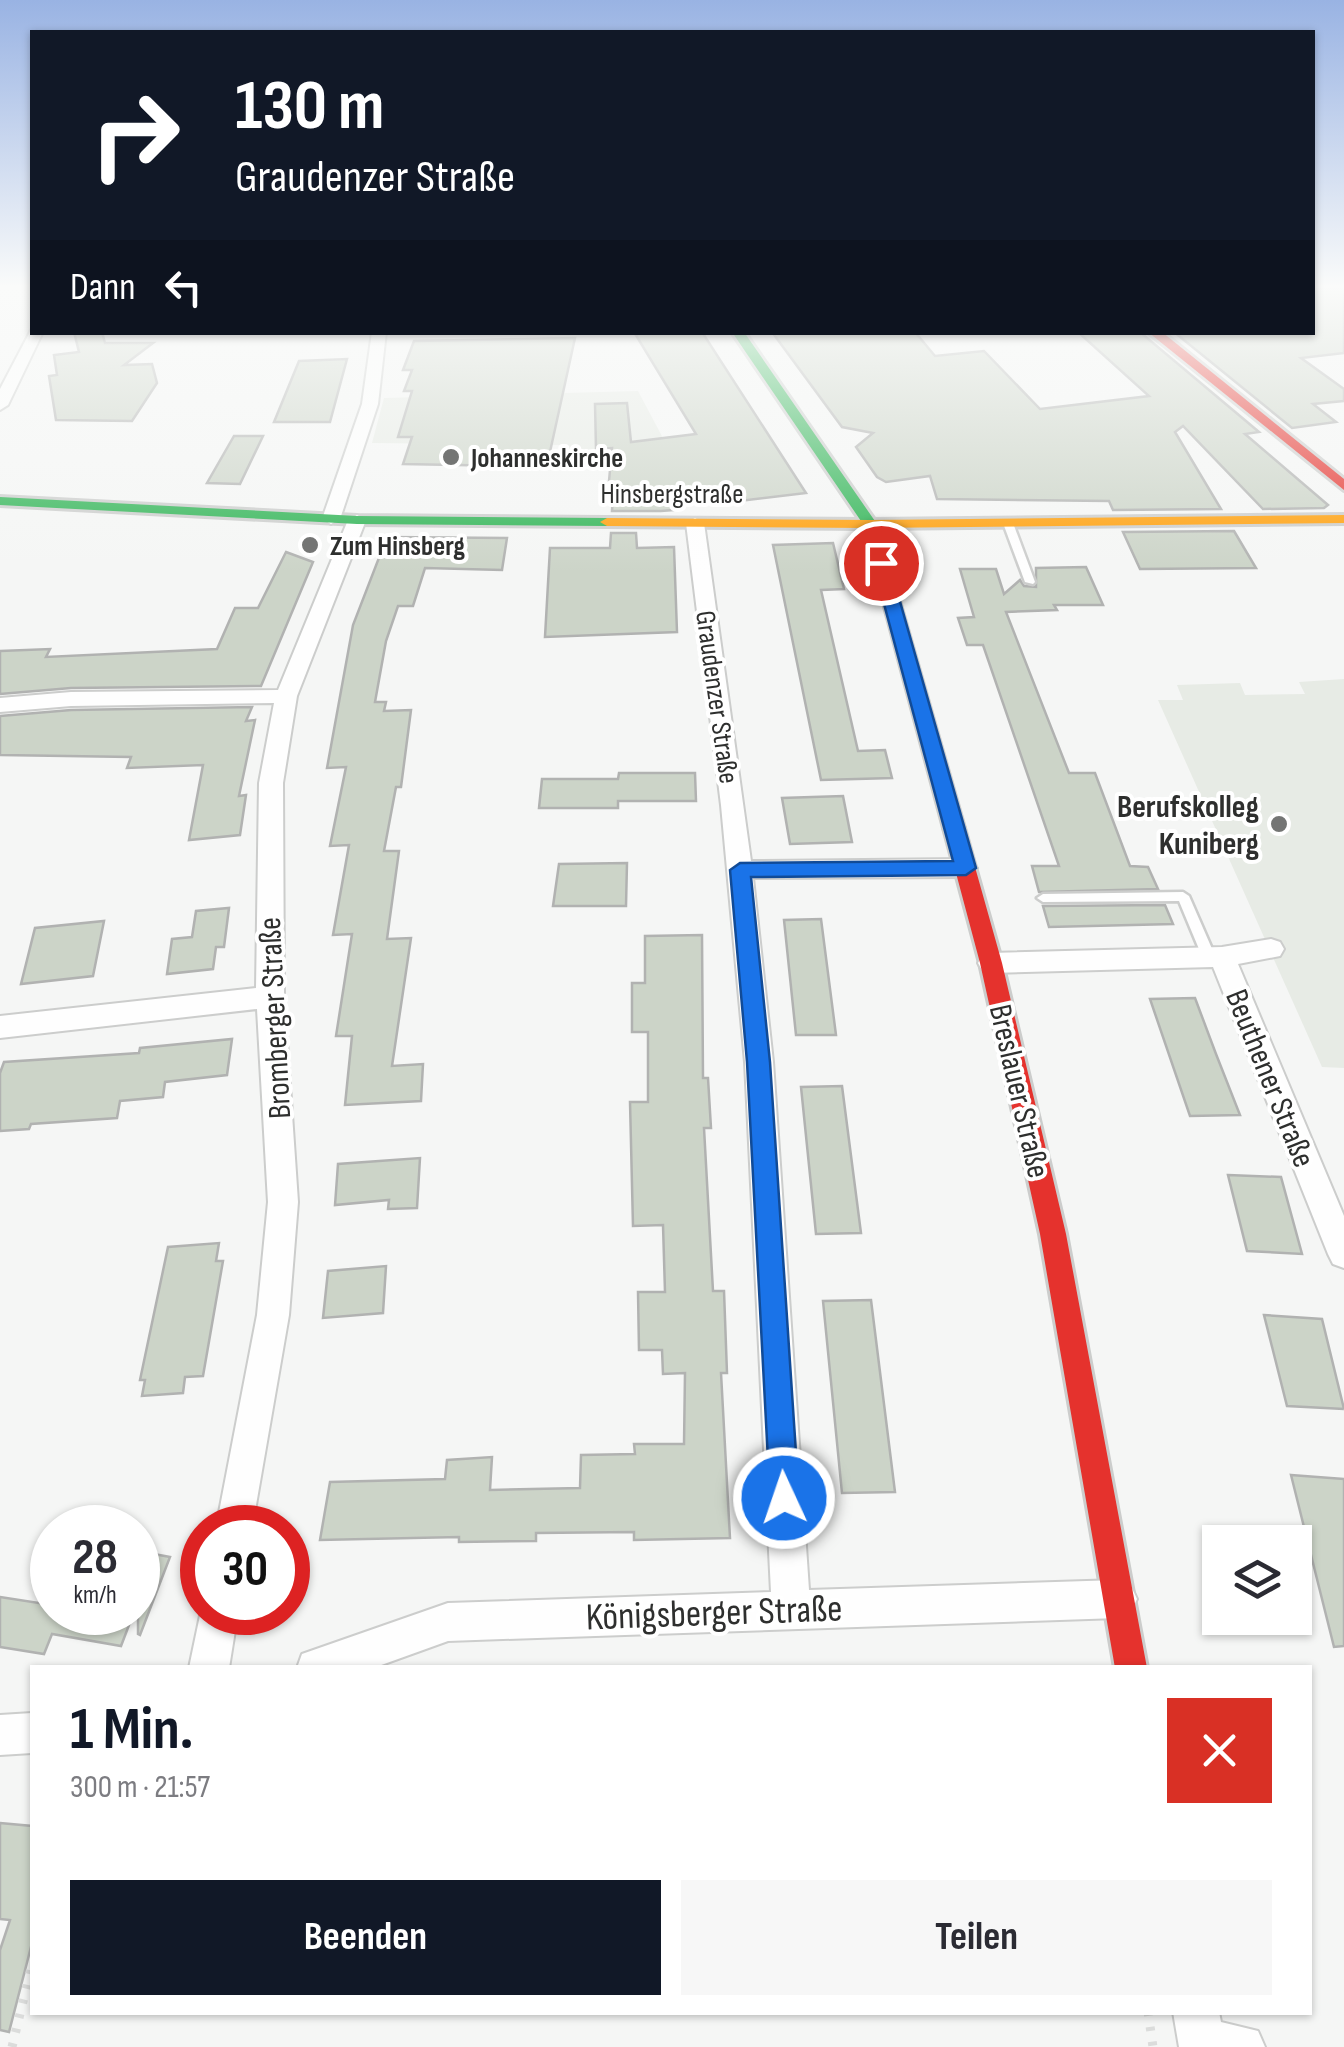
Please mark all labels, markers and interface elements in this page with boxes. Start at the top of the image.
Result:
text: 130 m [235,65,384,149]
icon: right [70,70,200,200]
text: Graudenzer Straße [235,150,515,205]
icon: left [156,260,211,315]
text: Dann [70,265,136,310]
place label: Johanneskirche [470,442,623,475]
marker: Johanneskirche [440,446,462,468]
street label: Hinsbergstraße [601,478,743,511]
pin [839,521,924,606]
place label: Zum Hinsberg [330,530,465,563]
marker: Zum Hinsberg [299,534,321,556]
icon: arrive [854,536,909,591]
street label: Graudenzer Straße [688,609,745,786]
place label: Berufskolleg Kuniberg [1117,788,1259,864]
marker: Berufskolleg Kuniberg [1268,813,1290,835]
street label: Bromberger Straße [251,916,300,1120]
street label: Beuthener Straße [1216,984,1323,1173]
street label: Breslauer Straße [980,1001,1057,1182]
position arrow [732,1446,836,1550]
speed limit sign: 30 [180,1505,310,1635]
map controls [1202,1525,1312,1635]
button: layers [1202,1525,1312,1635]
text: 28 [72,1528,118,1588]
text: km/h [73,1580,117,1611]
street label: Königsberger Straße [585,1587,843,1640]
text: 1 Min. [70,1694,193,1766]
button: close [1167,1698,1272,1803]
text: 300 m · 21:57 [70,1768,210,1807]
button: Beenden [70,1880,661,1995]
button: Teilen [681,1880,1272,1995]

